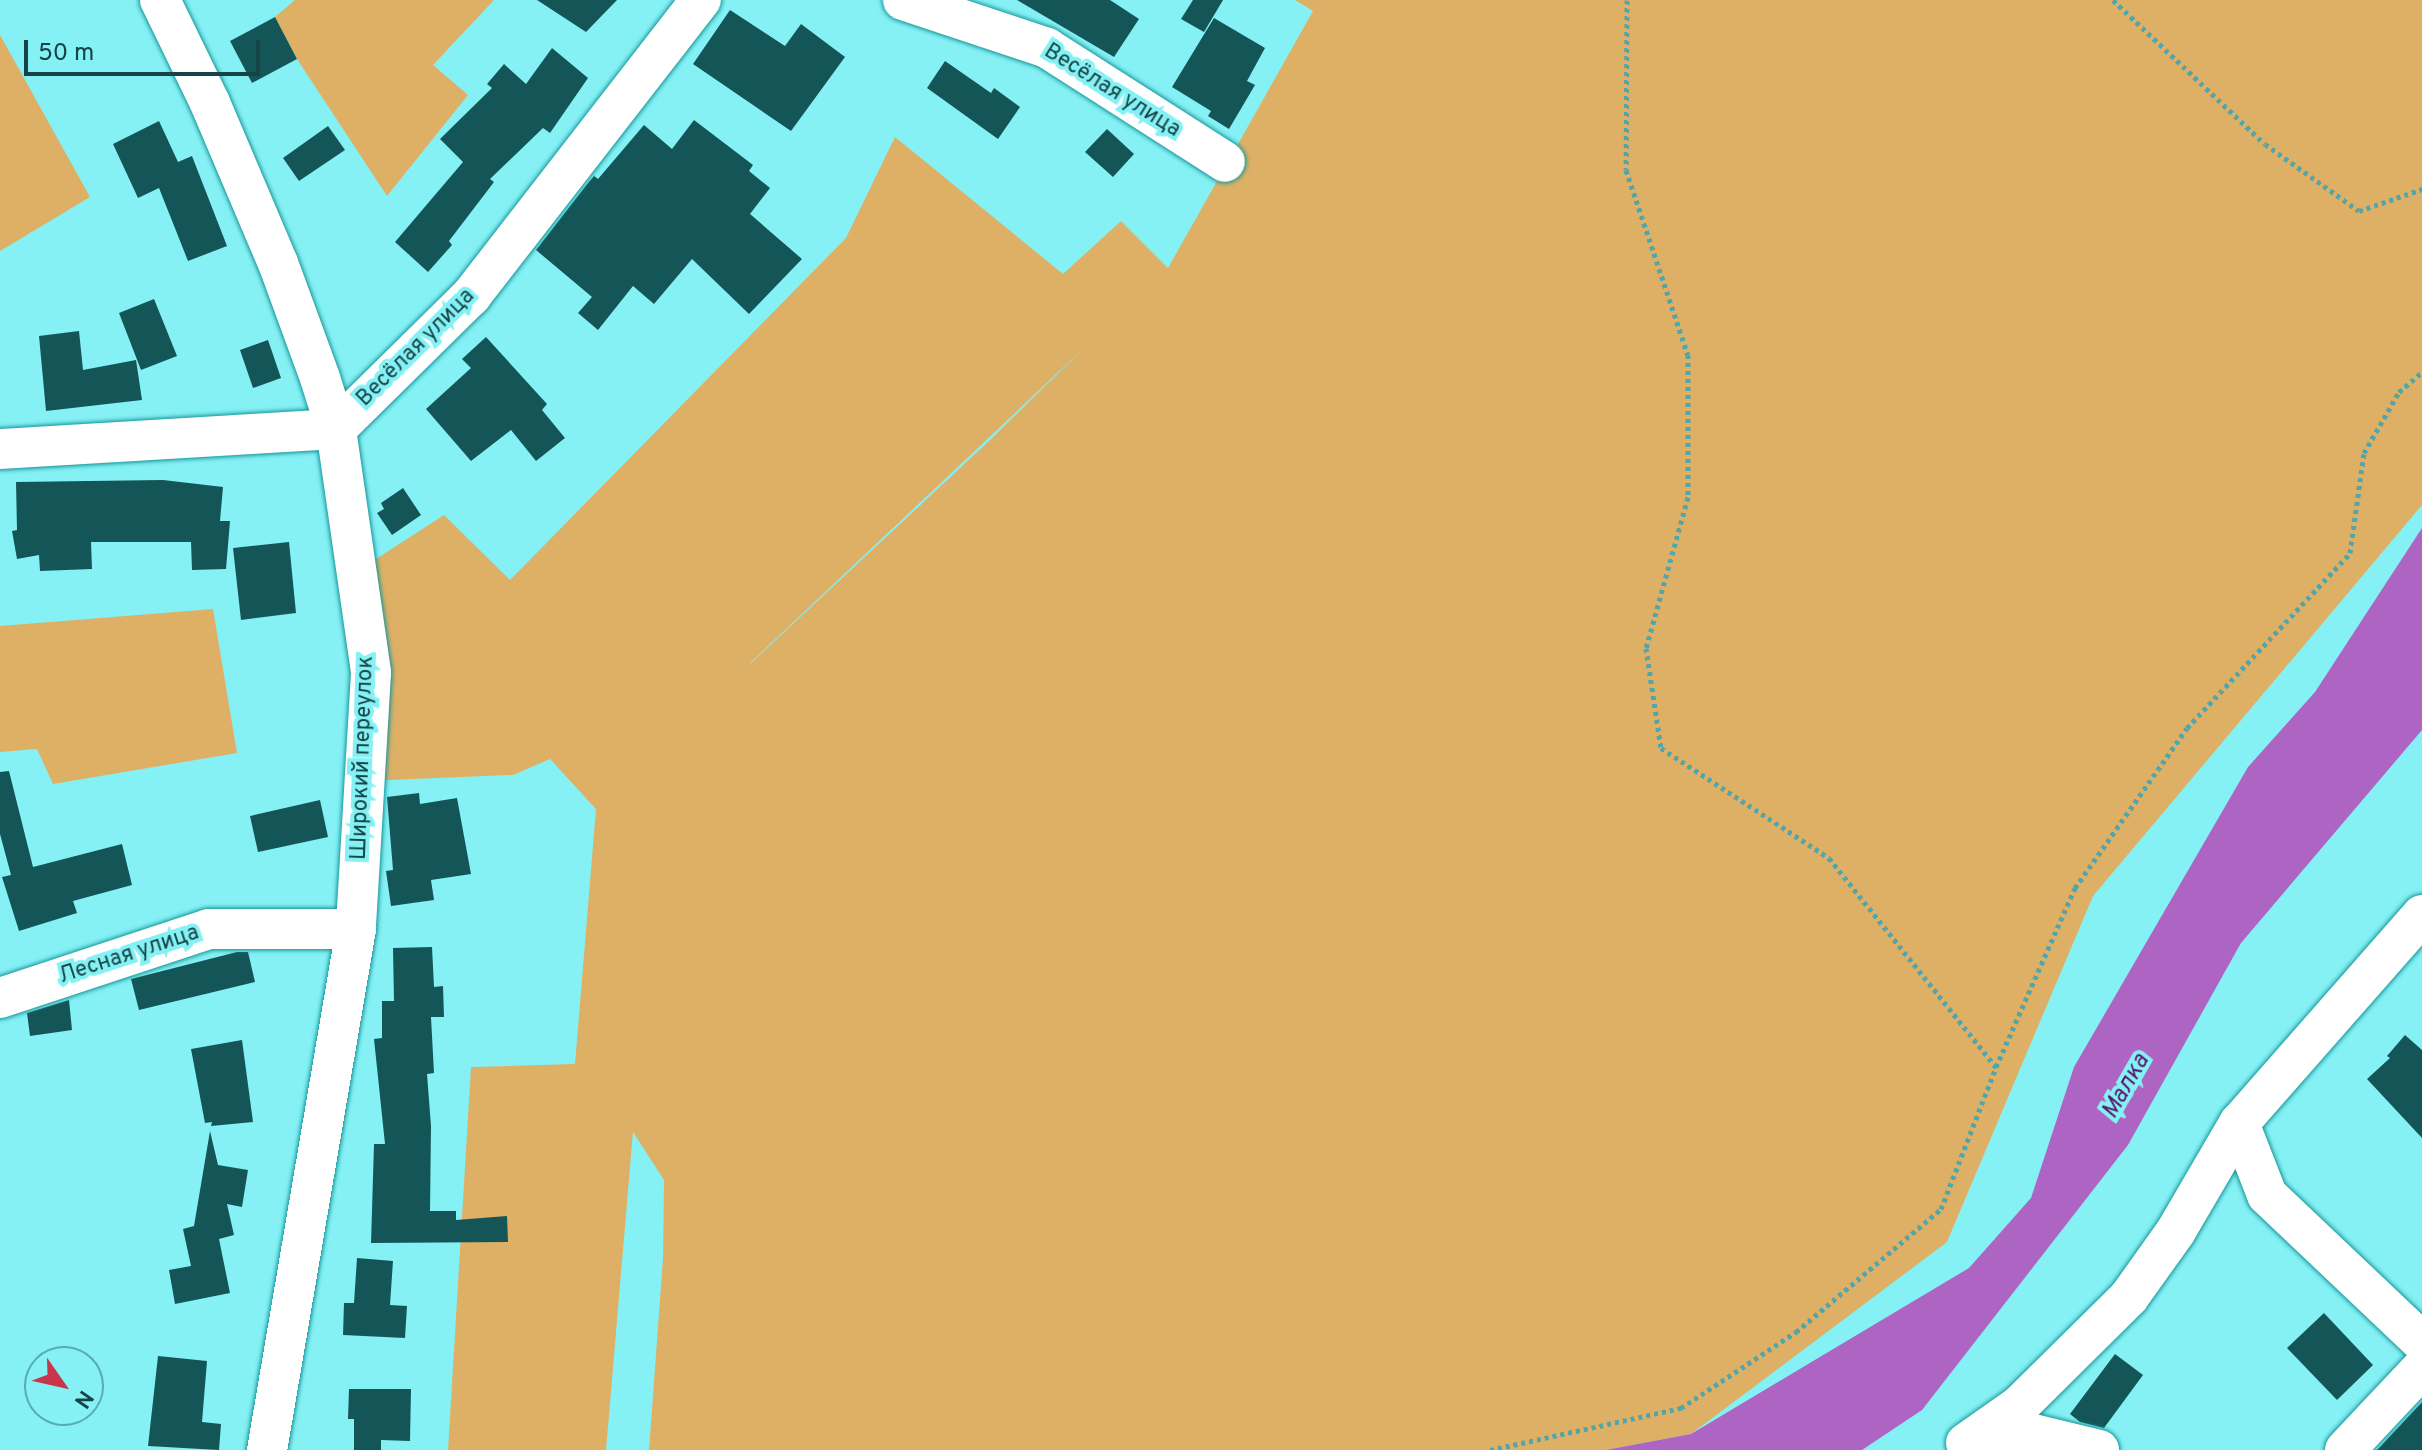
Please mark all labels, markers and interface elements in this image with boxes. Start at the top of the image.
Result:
scale bar [28,24,264,74]
text: 50 m [38,39,94,69]
street label: Весёлая улица [1039,39,1185,143]
street label: Весёлая улица [352,284,480,412]
street label: Широкий переулок [346,656,380,860]
street label: Лесная улица [56,920,202,990]
water label: Малка [2097,1049,2157,1125]
north arrow [24,1346,104,1426]
text: N [67,1384,98,1413]

